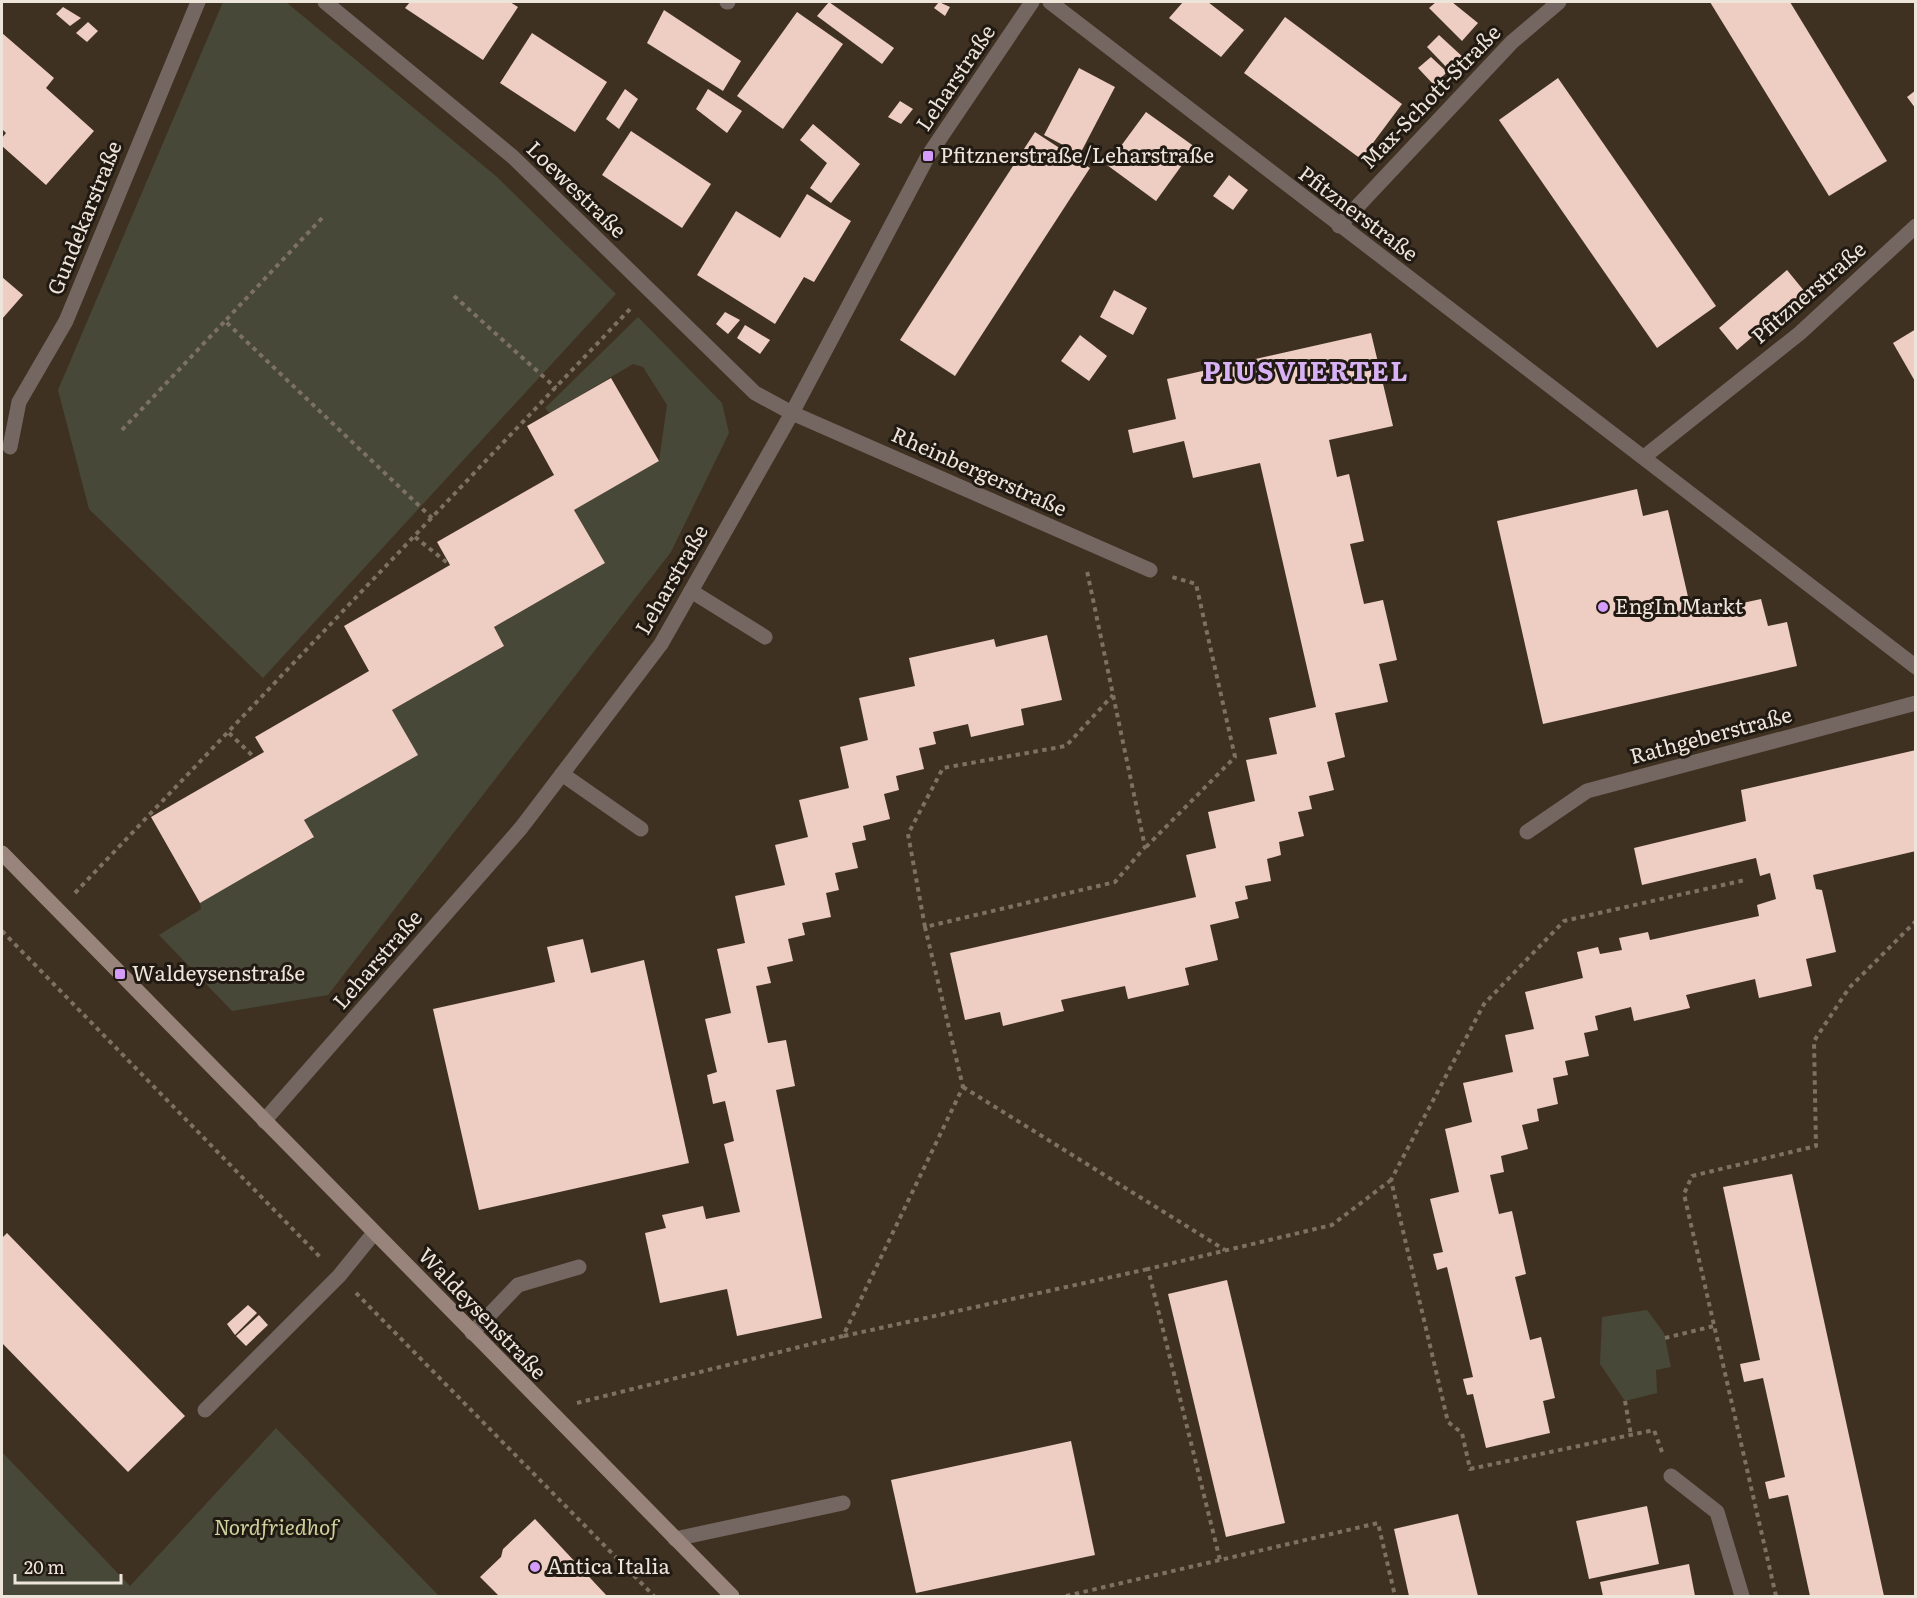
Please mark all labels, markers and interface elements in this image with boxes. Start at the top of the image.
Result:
street label: Max-Schott-Straße [1352,16,1506,174]
street label: Leharstraße [907,17,1001,136]
street label: Loewestraße [521,132,635,244]
street label: Gundekarstraße [38,135,128,299]
place label: Pfitznerstraße/Leharstraße [940,138,1214,169]
marker: Pfitznerstraße/Leharstraße [921,149,935,163]
street label: Pfitznerstraße [1293,157,1426,267]
street label: Pfitznerstraße [1743,233,1871,350]
district label: PIUSVIERTEL [1203,349,1409,389]
street label: Rheinbergerstraße [887,417,1073,522]
street label: Leharstraße [626,518,714,640]
place label: EngIn Markt [1615,589,1744,620]
marker: EngIn Markt [1596,600,1610,614]
street label: Rathgeberstraße [1626,697,1795,770]
street label: Leharstraße [324,902,428,1015]
place label: Waldeysenstraße [132,956,305,987]
marker: Waldeysenstraße [113,967,127,981]
street label: Waldeysenstraße [413,1239,555,1385]
park label: Nordfriedhof [214,1510,340,1541]
scale bar [15,1547,122,1585]
place label: Antica Italia [547,1549,671,1580]
text: 20 m [24,1553,65,1580]
marker: Antica Italia [528,1560,542,1574]

